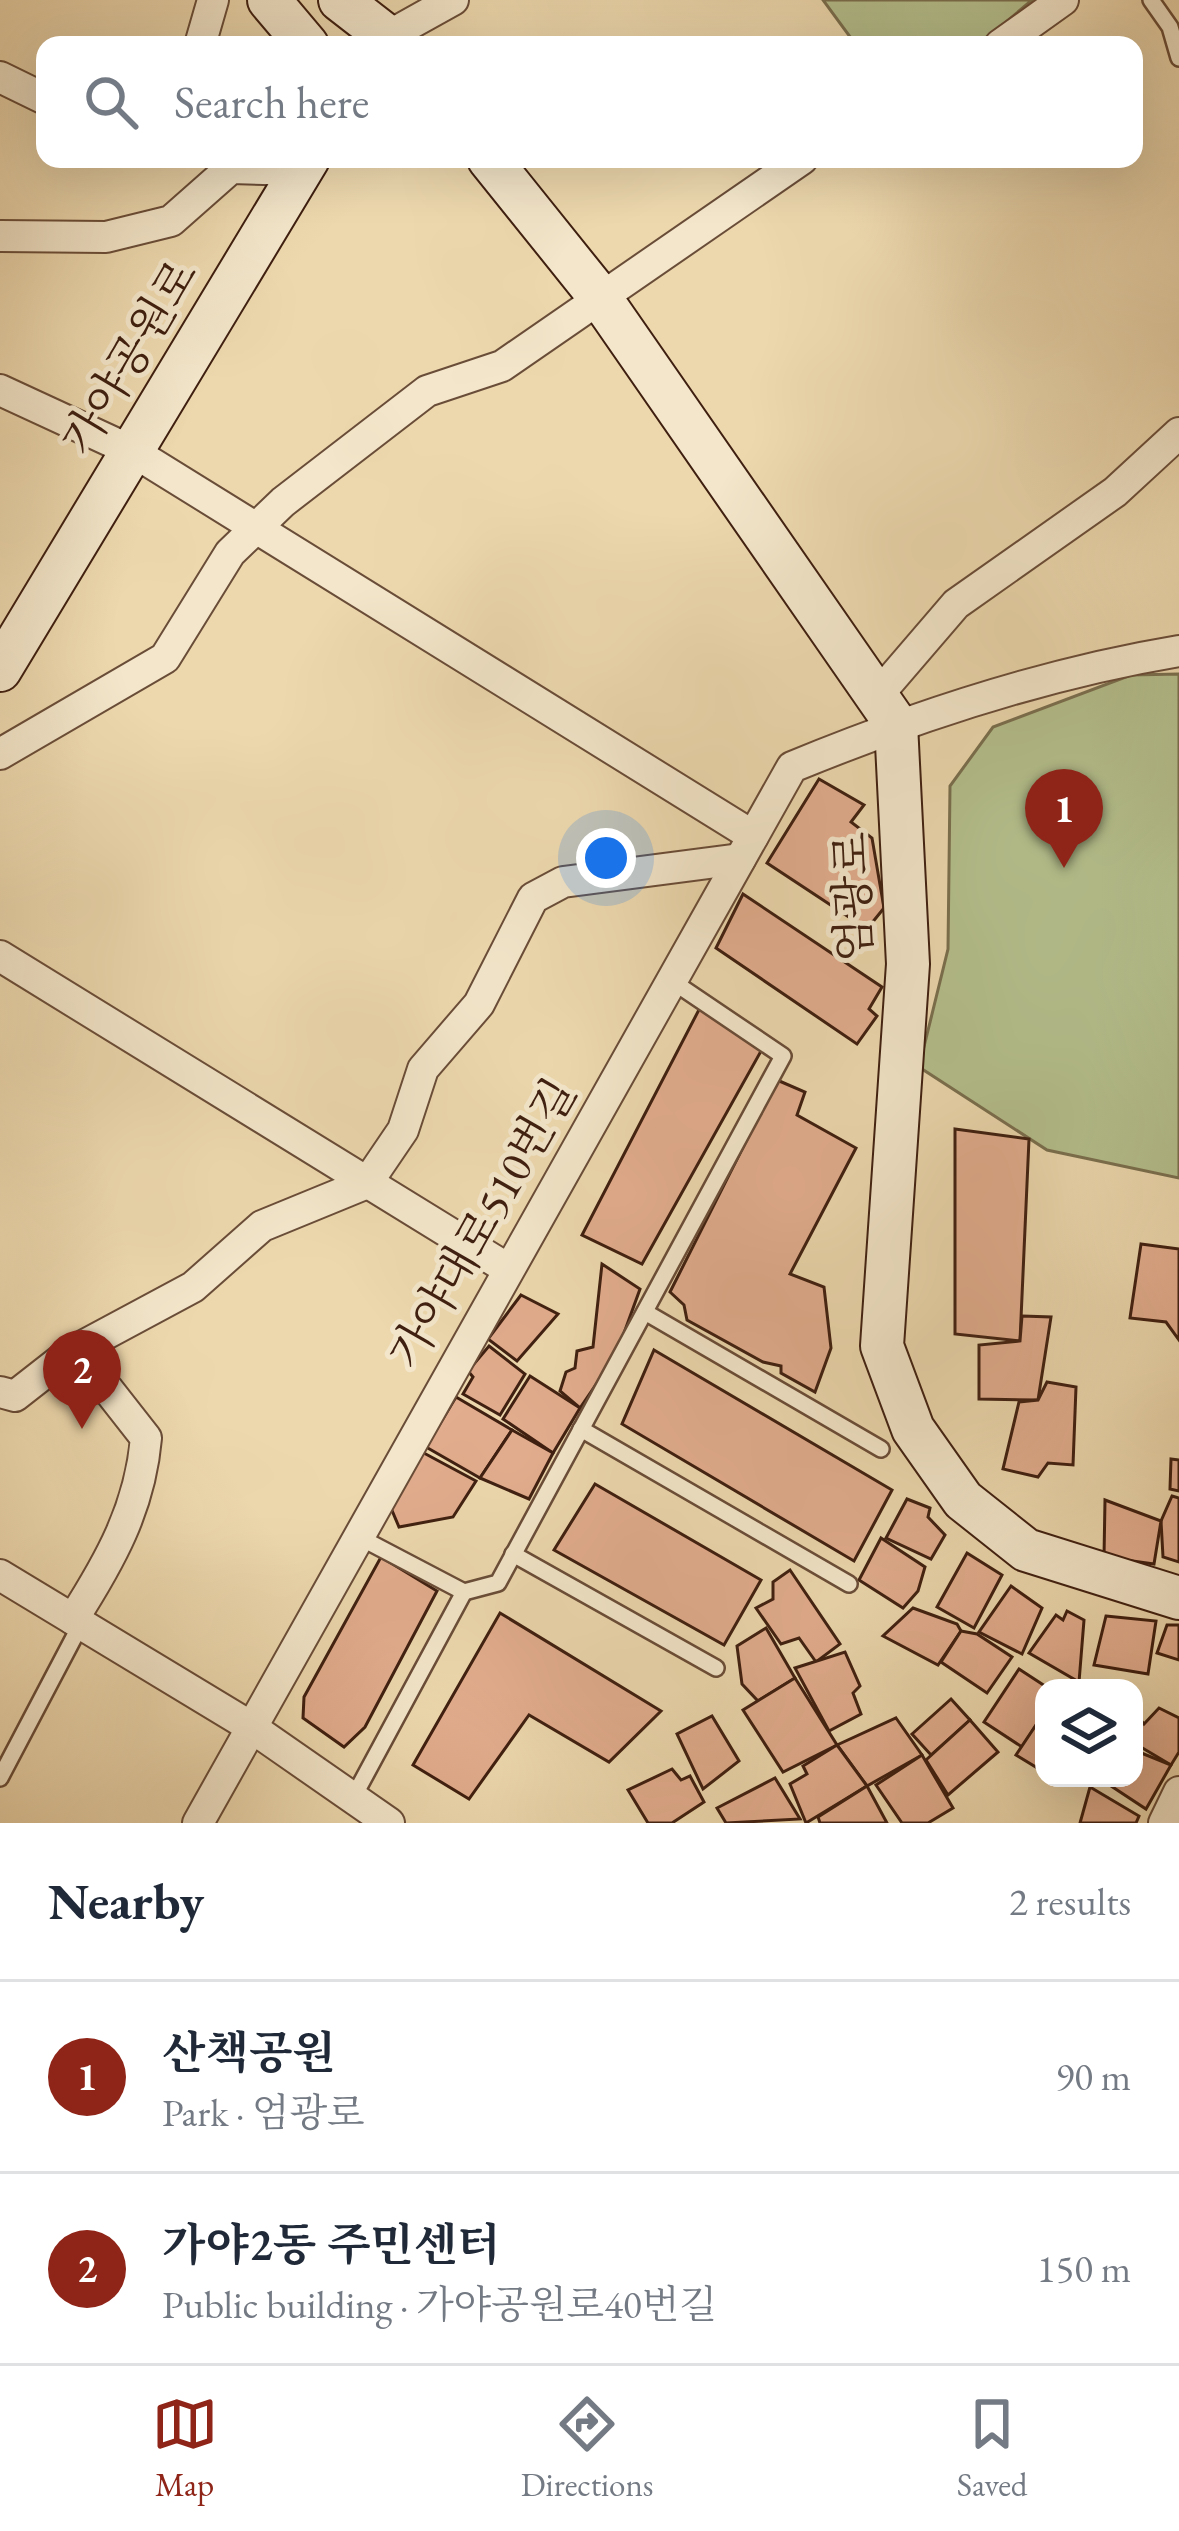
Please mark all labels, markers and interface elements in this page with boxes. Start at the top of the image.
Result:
search box [36,36,1143,168]
icon: search [78,69,144,135]
text: Search here [174,73,369,131]
street label: 가야공원로 [48,249,210,465]
pin: 1 [1025,769,1103,868]
your location [576,828,636,888]
street label: 엄광로 [821,831,883,963]
street label: 가야대로510번길 [375,1068,589,1378]
pin: 2 [43,1330,121,1429]
map controls [1035,1679,1143,1787]
button: layers [1035,1679,1143,1787]
text: Nearby [48,1868,204,1934]
text: 2 results [1009,1876,1131,1927]
text: 산책공원 [162,2023,336,2081]
text: 1 [77,2051,97,2102]
text: 90 m [1055,2051,1131,2102]
text: Park · 엄광로 [162,2087,365,2138]
text: 가야2동 주민센터 [162,2215,501,2273]
text: 2 [77,2243,97,2294]
text: 150 m [1037,2243,1131,2294]
text: Public building · 가야공원로40번길 [162,2279,717,2330]
tab: Map [152,2391,218,2506]
tab: Directions [521,2391,654,2506]
tab: Saved [957,2391,1027,2506]

